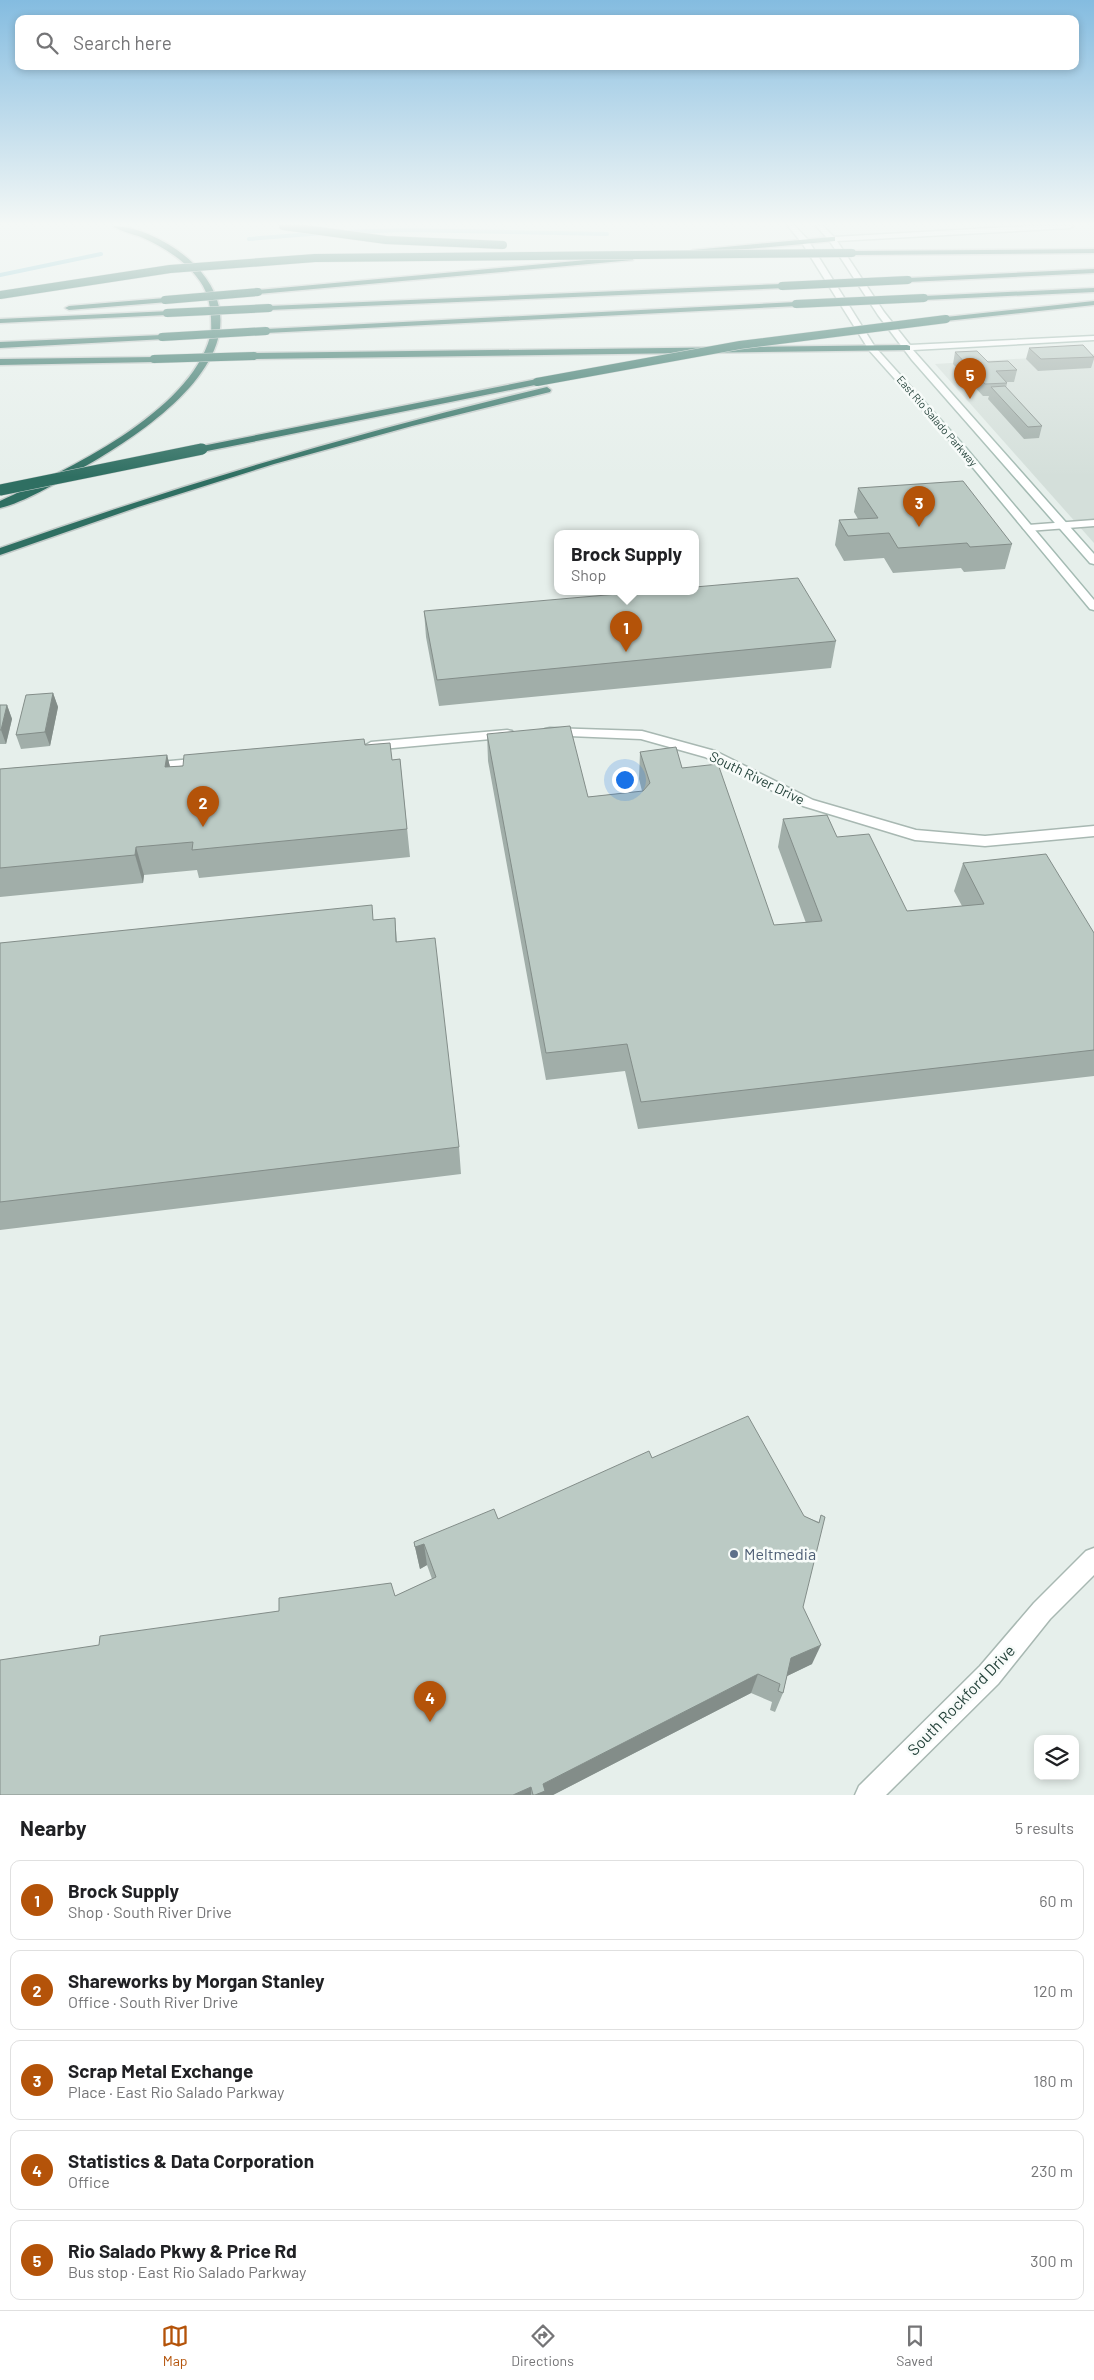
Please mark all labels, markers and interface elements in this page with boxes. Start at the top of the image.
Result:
search box [15,15,1079,70]
icon: search [33,29,61,57]
text: Search here [73,31,172,54]
pin: 5 [954,358,986,399]
street label: East Rio Salado Parkway [894,373,980,469]
pin: 3 [903,486,935,527]
popup [554,530,699,595]
text: Brock Supply [571,542,682,565]
text: Shop [571,565,606,584]
pin: 1 [610,611,642,652]
street label: South River Drive [707,747,808,808]
your location [612,767,638,793]
pin: 2 [187,786,219,827]
place label: Meltmedia [744,1544,816,1563]
marker: Meltmedia [728,1548,740,1560]
street label: South Rockford Drive [903,1641,1018,1759]
pin: 4 [414,1681,446,1722]
map controls [1034,1735,1079,1780]
button: layers [1034,1735,1079,1780]
text: Nearby [20,1815,86,1840]
text: 5 results [1015,1818,1074,1837]
text: Brock Supply [68,1879,179,1902]
text: 1 [34,1891,40,1910]
text: 60 m [1039,1891,1073,1910]
text: Shop · South River Drive [68,1902,232,1921]
text: Shareworks by Morgan Stanley [68,1969,324,1992]
text: 2 [33,1981,41,2000]
text: 120 m [1033,1981,1073,2000]
text: Office · South River Drive [68,1992,238,2011]
text: Scrap Metal Exchange [68,2059,253,2082]
text: 3 [33,2071,41,2090]
text: 180 m [1034,2071,1073,2090]
text: Place · East Rio Salado Parkway [68,2082,285,2101]
text: Statistics & Data Corporation [68,2149,314,2172]
text: 4 [32,2161,42,2180]
text: 230 m [1031,2161,1073,2180]
text: Office [68,2172,110,2191]
text: Rio Salado Pkwy & Price Rd [68,2239,297,2262]
text: 5 [33,2251,41,2270]
text: 300 m [1030,2251,1073,2270]
text: Bus stop · East Rio Salado Parkway [68,2262,306,2281]
tab: Map [161,2322,189,2369]
tab: Directions [511,2322,574,2369]
tab: Saved [896,2322,933,2369]

